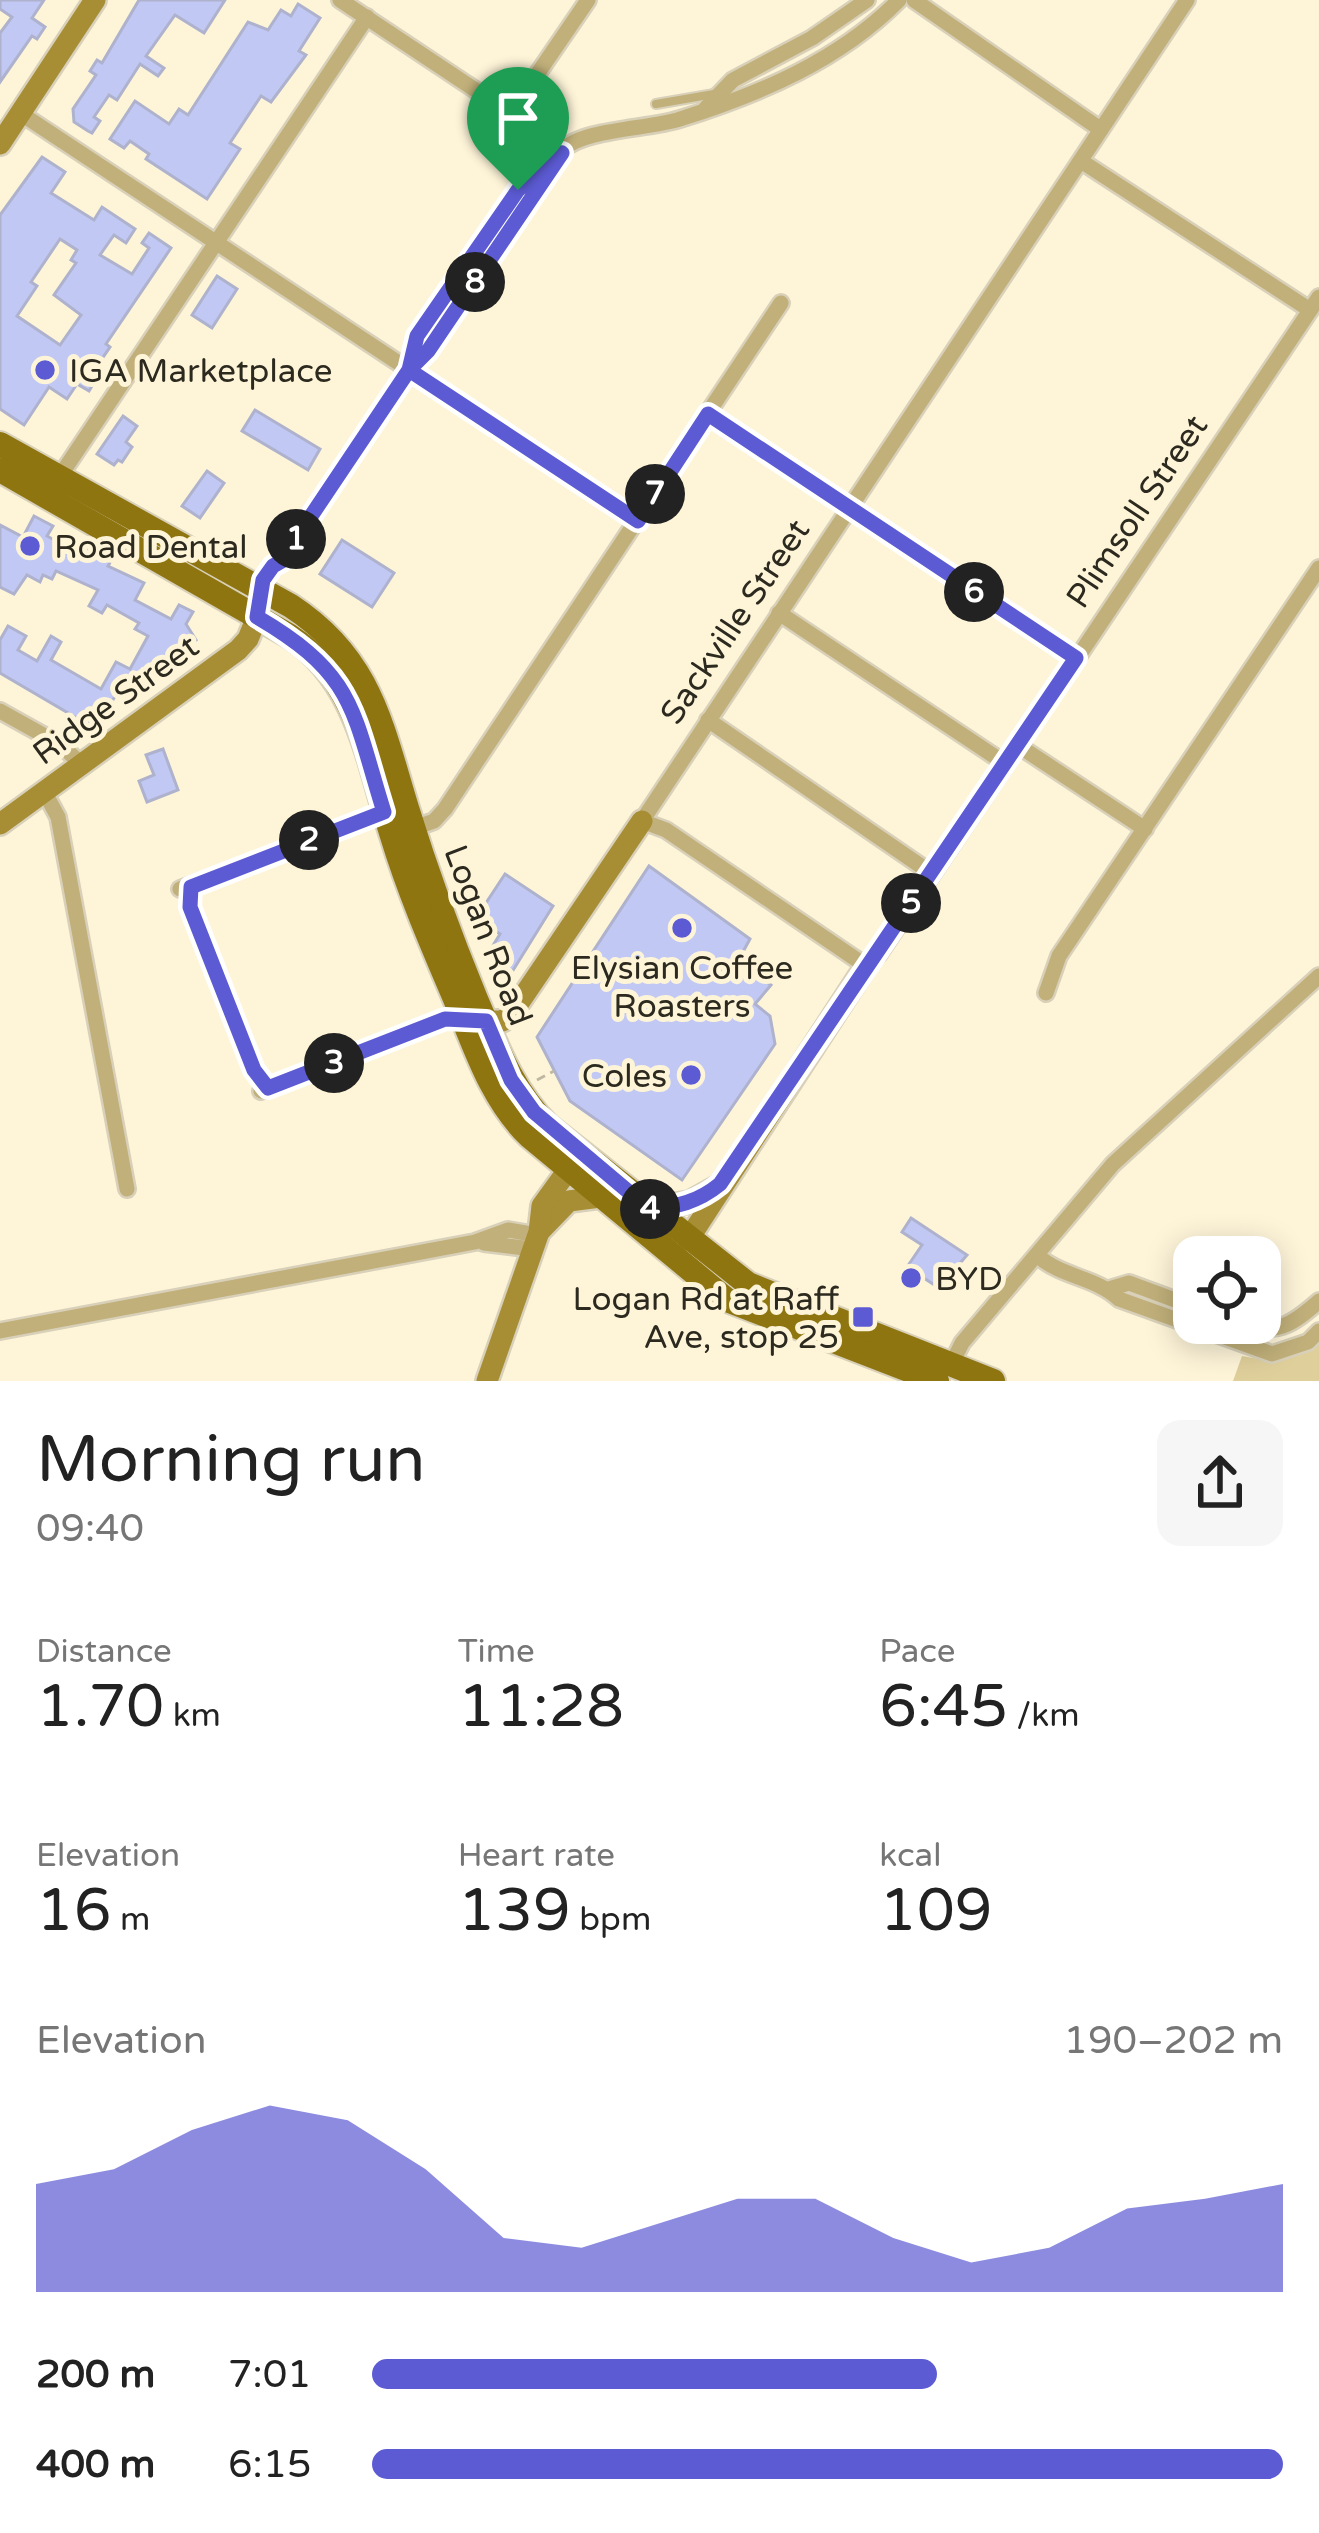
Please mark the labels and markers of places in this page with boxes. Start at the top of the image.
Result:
pin [467,67,569,190]
pin: 8 [445,252,505,312]
place label: IGA Marketplace [69,352,332,391]
marker: IGA Marketplace [32,357,58,383]
pin: 7 [625,464,685,524]
pin: 1 [266,509,326,569]
place label: Road Dental [54,528,247,567]
marker: Road Dental [17,533,43,559]
pin: 6 [944,562,1004,622]
pin: 2 [279,810,339,870]
pin: 5 [881,873,941,933]
marker: Elysian Coffee Roasters [669,915,695,941]
place label: Elysian Coffee Roasters [571,949,793,1026]
pin: 3 [304,1033,364,1093]
place label: Coles [582,1057,667,1096]
marker: Coles [678,1062,704,1088]
pin: 4 [620,1179,680,1239]
place label: BYD [935,1260,1003,1299]
marker: BYD [898,1265,924,1291]
place label: Logan Rd at Raff Ave, stop 25 [572,1280,839,1357]
marker: Logan Rd at Raff Ave, stop 25 [850,1304,876,1330]

